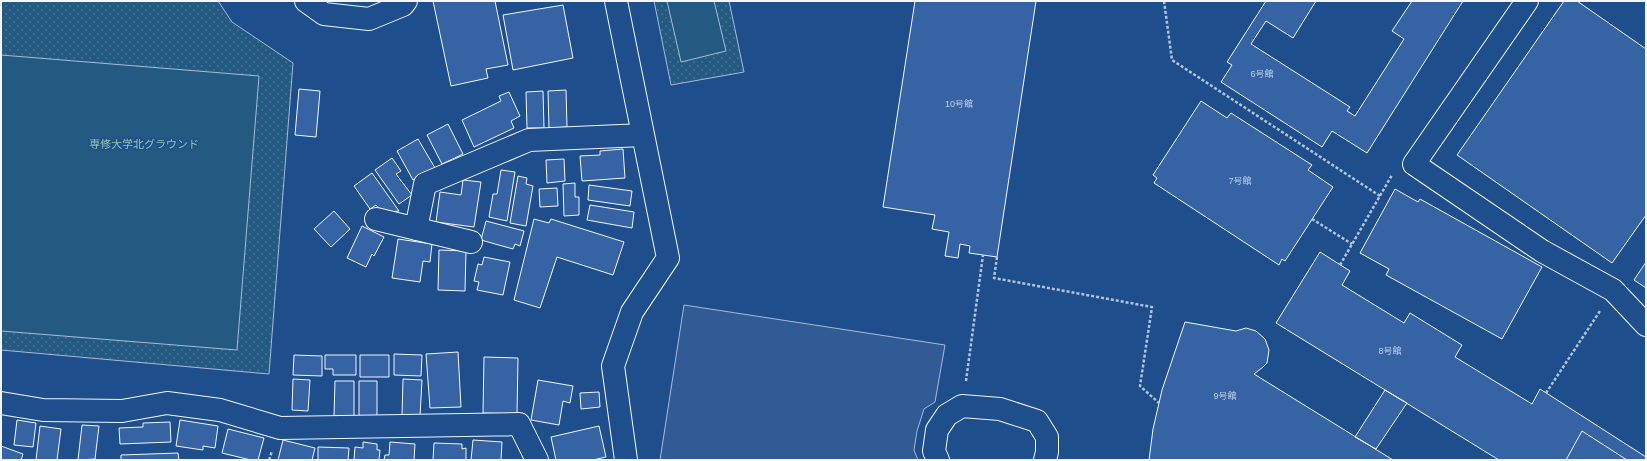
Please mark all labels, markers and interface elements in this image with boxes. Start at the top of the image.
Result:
house number: 6号館 [1250,69,1274,79]
house number: 10号館 [945,99,973,109]
park label: 専修大学北グラウンド [89,138,199,150]
house number: 7号館 [1228,176,1252,186]
house number: 8号館 [1378,346,1402,356]
house number: 9号館 [1213,391,1237,401]

